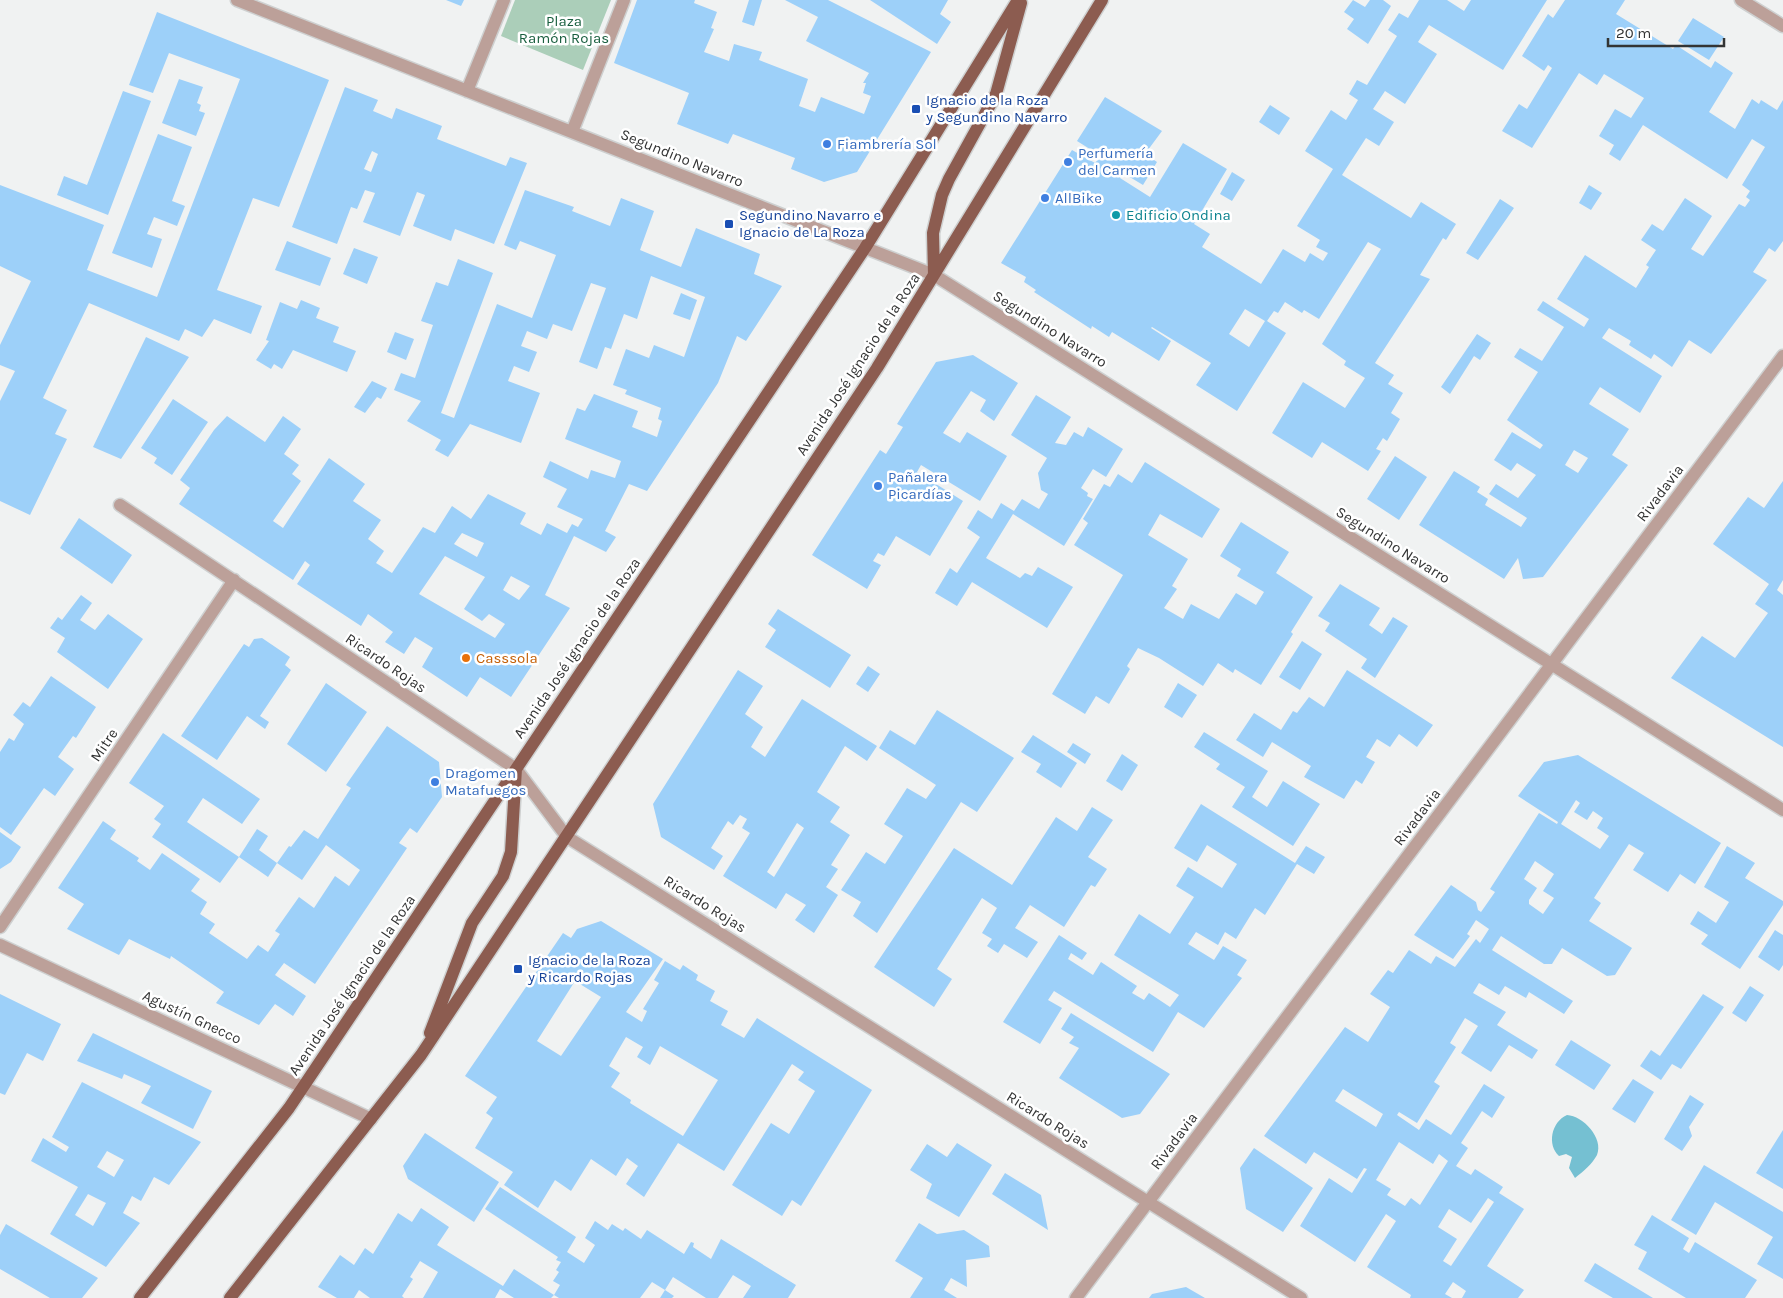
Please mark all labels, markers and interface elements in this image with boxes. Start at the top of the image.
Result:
park label: Plaza Ramón Rojas [519,12,609,47]
scale bar [1608,15,1724,47]
text: 20 m [1616,24,1651,42]
place label: Ignacio de la Roza y Segundino Navarro [925,91,1067,126]
marker: Ignacio de la Roza y Segundino Navarro [910,103,922,115]
street label: Segundino Navarro [618,125,746,191]
place label: Fiambrería Sol [837,135,937,153]
marker: Fiambrería Sol [821,138,833,150]
place label: Perfumería del Carmen [1078,144,1156,179]
marker: Perfumería del Carmen [1062,156,1074,168]
place label: AllBike [1055,189,1102,207]
marker: AllBike [1039,192,1051,204]
place label: Segundino Navarro e Ignacio de La Roza [739,206,881,241]
place label: Edificio Ondina [1126,206,1231,224]
marker: Edificio Ondina [1110,209,1122,221]
marker: Segundino Navarro e Ignacio de La Roza [723,218,735,230]
street label: Avenida José Ignacio de la Roza [792,269,924,459]
street label: Segundino Navarro [990,287,1110,371]
street label: Rivadavia [1633,461,1687,525]
place label: Pañalera Picardías [888,468,952,503]
marker: Pañalera Picardías [872,480,884,492]
street label: Segundino Navarro [1333,503,1453,587]
street label: Avenida José Ignacio de la Roza [510,554,644,742]
street label: Ricardo Rojas [342,629,430,697]
place label: Casssola [476,649,538,667]
marker: Casssola [460,652,472,664]
street label: Mitre [86,725,122,765]
place label: Dragomen Matafuegos [445,764,526,799]
marker: Dragomen Matafuegos [429,776,441,788]
street label: Rivadavia [1390,785,1444,849]
street label: Ricardo Rojas [660,871,750,937]
street label: Avenida José Ignacio de la Roza [285,891,419,1079]
place label: Ignacio de la Roza y Ricardo Rojas [527,951,651,986]
marker: Ignacio de la Roza y Ricardo Rojas [512,963,524,975]
street label: Agustín Gnecco [140,986,244,1048]
street label: Ricardo Rojas [1003,1087,1093,1153]
street label: Rivadavia [1147,1109,1201,1173]

